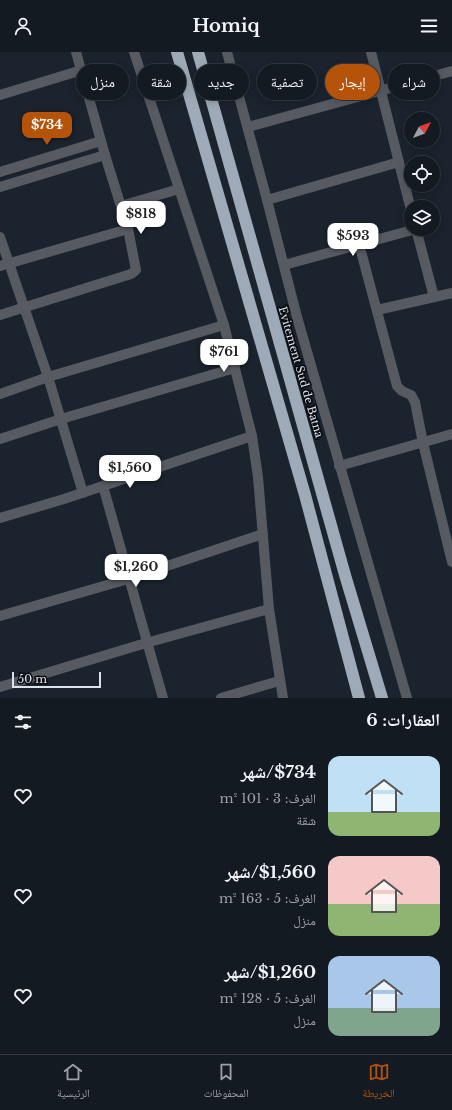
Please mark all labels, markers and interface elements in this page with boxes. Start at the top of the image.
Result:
icon: person [12,15,34,37]
text: Homiq [193,15,260,37]
icon: menu [418,15,440,37]
chip: منزل [76,64,129,100]
chip: شقة [137,64,186,100]
chip: جديد [194,64,249,100]
chip: تصفية [257,64,317,100]
chip: إيجار [325,64,380,100]
chip: شراء [388,64,440,100]
pin: $734 [23,112,71,146]
north arrow [404,112,440,148]
map controls [404,112,440,236]
text: $734 [31,116,63,133]
button: locate [404,156,440,192]
button: layers [404,200,440,236]
pin: $818 [117,201,165,235]
text: $818 [126,205,156,222]
pin: $593 [329,223,377,257]
text: $593 [336,227,370,244]
street label: Evitement Sud de Batna [276,305,327,440]
pin: $761 [200,339,248,373]
text: $761 [209,343,239,360]
pin: $1,560 [97,455,163,489]
text: $1,560 [108,459,152,476]
pin: $1,260 [103,554,169,588]
text: $1,260 [114,558,158,575]
scale bar [12,670,101,689]
text: 50 m [18,672,47,686]
text: العقارات: 6 [366,710,440,731]
icon: filters [12,711,34,733]
text: $734/شهر [241,762,316,783]
icon: home [360,772,408,820]
icon: heart [12,785,34,807]
text: الغرف: 3 · 101 m² [220,790,316,807]
text: شقة [297,812,316,829]
text: $1,560/شهر [225,862,316,883]
icon: home [360,872,408,920]
icon: heart [12,885,34,907]
text: الغرف: 5 · 163 m² [219,890,316,907]
text: منزل [293,912,316,929]
text: $1,260/شهر [224,962,316,983]
icon: home [360,972,408,1020]
icon: heart [12,985,34,1007]
text: الغرف: 5 · 128 m² [219,990,316,1007]
text: منزل [293,1012,316,1029]
tab: الرئيسية [57,1061,90,1104]
tab: المحفوظات [204,1061,249,1104]
tab: الخريطة [363,1061,395,1104]

